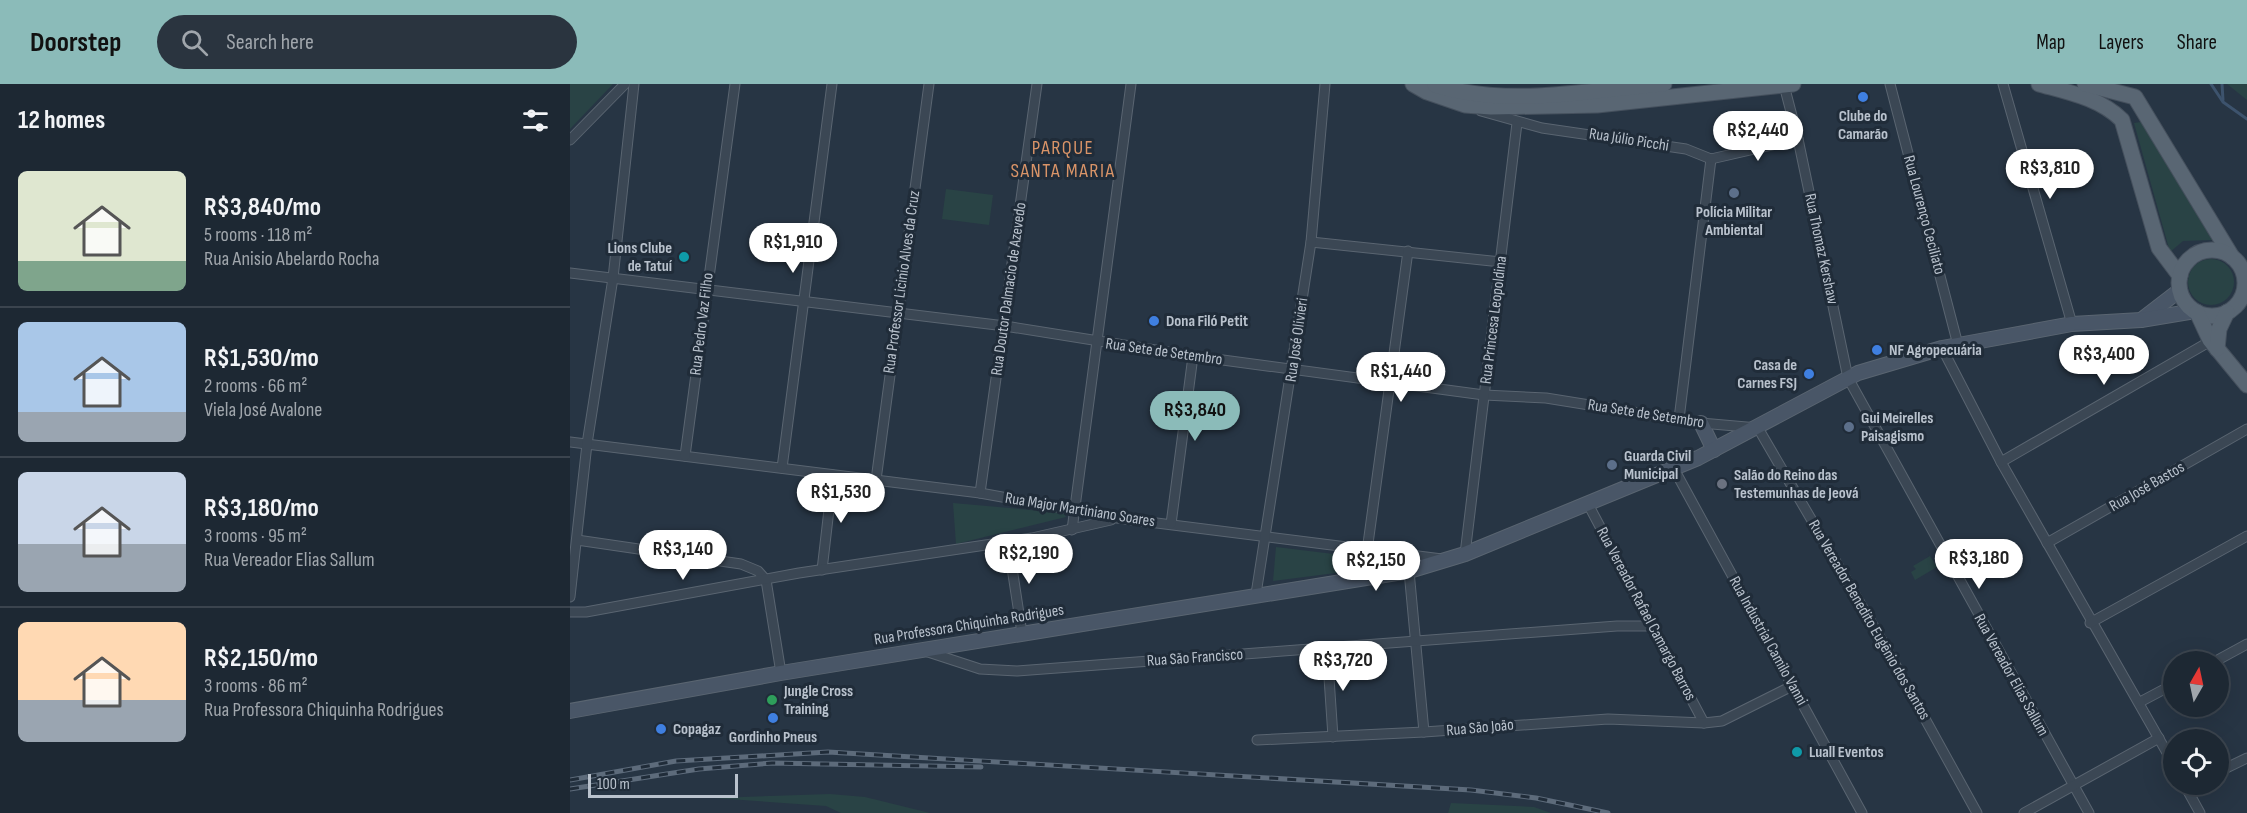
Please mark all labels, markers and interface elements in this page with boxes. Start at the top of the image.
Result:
search box [157,15,577,69]
text: Doorstep [30,26,121,59]
icon: search [178,26,211,59]
text: Search here [226,29,314,56]
text: Map [2036,30,2065,55]
text: Layers [2098,30,2144,55]
text: Share [2177,30,2217,55]
marker: Clube do Camarão [1856,90,1870,104]
icon: filters [519,104,552,137]
text: 12 homes [18,105,105,136]
place label: Clube do Camarão [1838,107,1888,144]
pin: R$2,440 [1703,111,1813,162]
text: R$2,440 [1727,118,1789,142]
street label: Rua Júlio Picchi [1588,124,1670,156]
district label: PARQUE SANTA MARIA [1010,136,1116,183]
pin: R$3,810 [1995,149,2105,200]
street label: Rua Lourenço Ceciliato [1899,153,1949,277]
text: R$3,810 [2020,156,2080,180]
marker: Polícia Militar Ambiental [1727,186,1741,200]
street label: Rua Professor Licinio Alves da Cruz [880,189,924,375]
text: R$3,840/mo [204,192,321,223]
street label: Rua Thomaz Kershaw [1800,192,1842,306]
icon: home [66,195,138,267]
street label: Rua Doutor Dalmacio de Azevedo [987,201,1031,377]
place label: Polícia Militar Ambiental [1696,203,1772,240]
text: 5 rooms · 118 m² [204,223,313,247]
pin: R$1,910 [738,223,848,274]
text: R$1,910 [763,230,823,254]
place label: Lions Clube de Tatuí [608,239,673,276]
text: Rua Anisio Abelardo Rocha [204,247,379,271]
marker: Lions Clube de Tatuí [677,250,691,264]
street label: Rua Princesa Leopoldina [1477,255,1511,385]
street label: Rua Pedro Vaz Filho [686,272,718,376]
street label: Rua José Olivieri [1282,297,1312,383]
place label: Dona Filó Petit [1166,312,1248,331]
marker: Dona Filó Petit [1147,314,1161,328]
street label: Rua Sete de Setembro [1104,334,1224,370]
pin: R$3,400 [2049,335,2159,386]
place label: NF Agropecuária [1889,341,1982,360]
text: R$3,400 [2073,342,2135,366]
text: R$1,530/mo [204,343,319,374]
marker: NF Agropecuária [1870,343,1884,357]
icon: home [66,346,138,418]
pin: R$1,440 [1346,352,1456,403]
place label: Casa de Carnes FSJ [1737,356,1797,393]
text: R$1,440 [1370,359,1432,383]
marker: Casa de Carnes FSJ [1802,367,1816,381]
text: 2 rooms · 66 m² [204,374,308,398]
pin: R$3,840 [1140,391,1250,442]
street label: Rua Sete de Setembro [1586,395,1706,433]
text: Viela José Avalone [204,398,322,422]
text: R$3,840 [1164,398,1226,422]
place label: Gui Meirelles Paisagismo [1861,409,1933,446]
marker: Gui Meirelles Paisagismo [1842,420,1856,434]
place label: Guarda Civil Municipal [1624,447,1691,484]
marker: Guarda Civil Municipal [1605,458,1619,472]
street label: Rua José Bastos [2106,458,2188,516]
place label: Salão do Reino das Testemunhas de Jeová [1734,466,1859,503]
pin: R$1,530 [786,473,896,524]
marker: Salão do Reino das Testemunhas de Jeová [1715,477,1729,491]
text: R$1,530 [811,480,871,504]
street label: Rua Major Martiniano Soares [1004,489,1157,531]
text: R$3,180/mo [204,493,319,524]
icon: home [66,496,138,568]
street label: Rua Vereador Benedito Eugênio dos Santos [1804,517,1934,723]
text: 3 rooms · 95 m² [204,524,307,548]
street label: Rua Vereador Rafael Camargo Barros [1592,524,1700,704]
pin: R$3,140 [628,530,738,581]
pin: R$2,190 [974,534,1084,585]
text: R$3,140 [653,537,713,561]
pin: R$3,180 [1924,539,2034,590]
text: R$2,190 [999,541,1059,565]
pin: R$2,150 [1321,541,1431,592]
text: R$3,180 [1949,546,2009,570]
text: Rua Vereador Elias Sallum [204,548,375,572]
text: R$2,150 [1346,548,1406,572]
street label: Rua Industrial Camilo Vanni [1725,573,1811,709]
street label: Rua Professora Chiquinha Rodrigues [873,601,1065,649]
street label: Rua Vereador Elias Sallum [1970,611,2052,739]
pin: R$3,720 [1288,641,1398,692]
text: R$2,150/mo [204,643,318,674]
street label: Rua São Francisco [1146,645,1244,671]
icon: home [66,646,138,718]
text: R$3,720 [1313,648,1373,672]
north arrow [2163,651,2229,717]
map controls [2163,651,2229,795]
text: 3 rooms · 86 m² [204,674,308,698]
place label: Jungle Cross Training [783,682,853,719]
marker: Jungle Cross Training [765,693,779,707]
text: Rua Professora Chiquinha Rodrigues [204,698,444,722]
marker: Gordinho Pneus [766,711,780,725]
street label: Rua São João [1445,716,1515,740]
place label: Copagaz [673,720,721,739]
marker: Copagaz [654,722,668,736]
place label: Gordinho Pneus [729,728,817,747]
button: locate [2163,729,2229,795]
place label: Luall Eventos [1809,743,1884,762]
marker: Luall Eventos [1790,745,1804,759]
scale bar [588,771,738,798]
text: 100 m [597,775,630,794]

